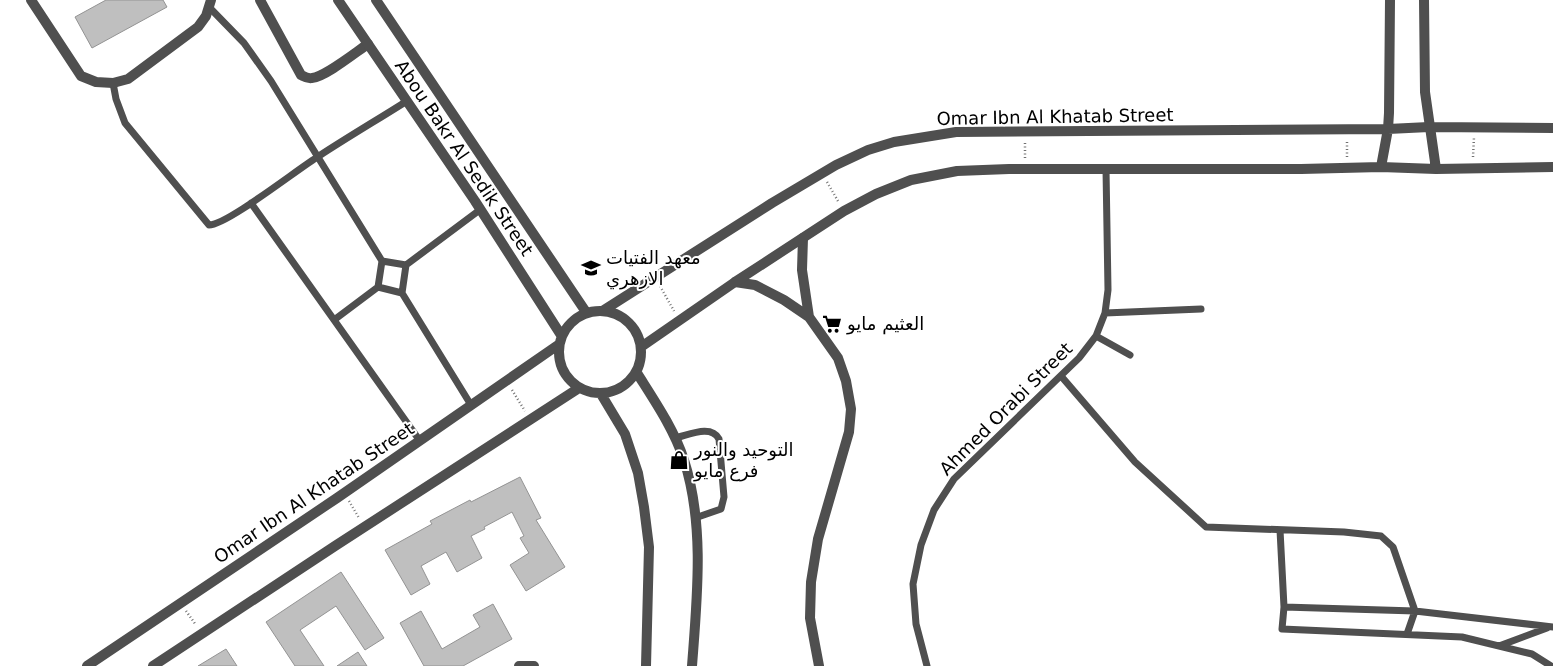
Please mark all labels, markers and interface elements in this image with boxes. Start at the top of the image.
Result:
street label: Abou Bakr Al Sedik Street [391,56,538,260]
street label: Omar Ibn Al Khatab Street [936,104,1174,129]
place label: معهد الفتيات الازهري [606,247,701,290]
school or university icon: معهد الفتيات الازهري [580,257,602,279]
supermarket icon: العثيم مايو [821,313,843,335]
place label: العثيم مايو [846,313,924,335]
street label: Ahmed Orabi Street [935,338,1076,479]
street label: Omar Ibn Al Khatab Street [210,418,418,568]
place label: التوحيد والنور فرع مايو [693,439,794,482]
shop icon: التوحيد والنور فرع مايو [668,449,690,471]

